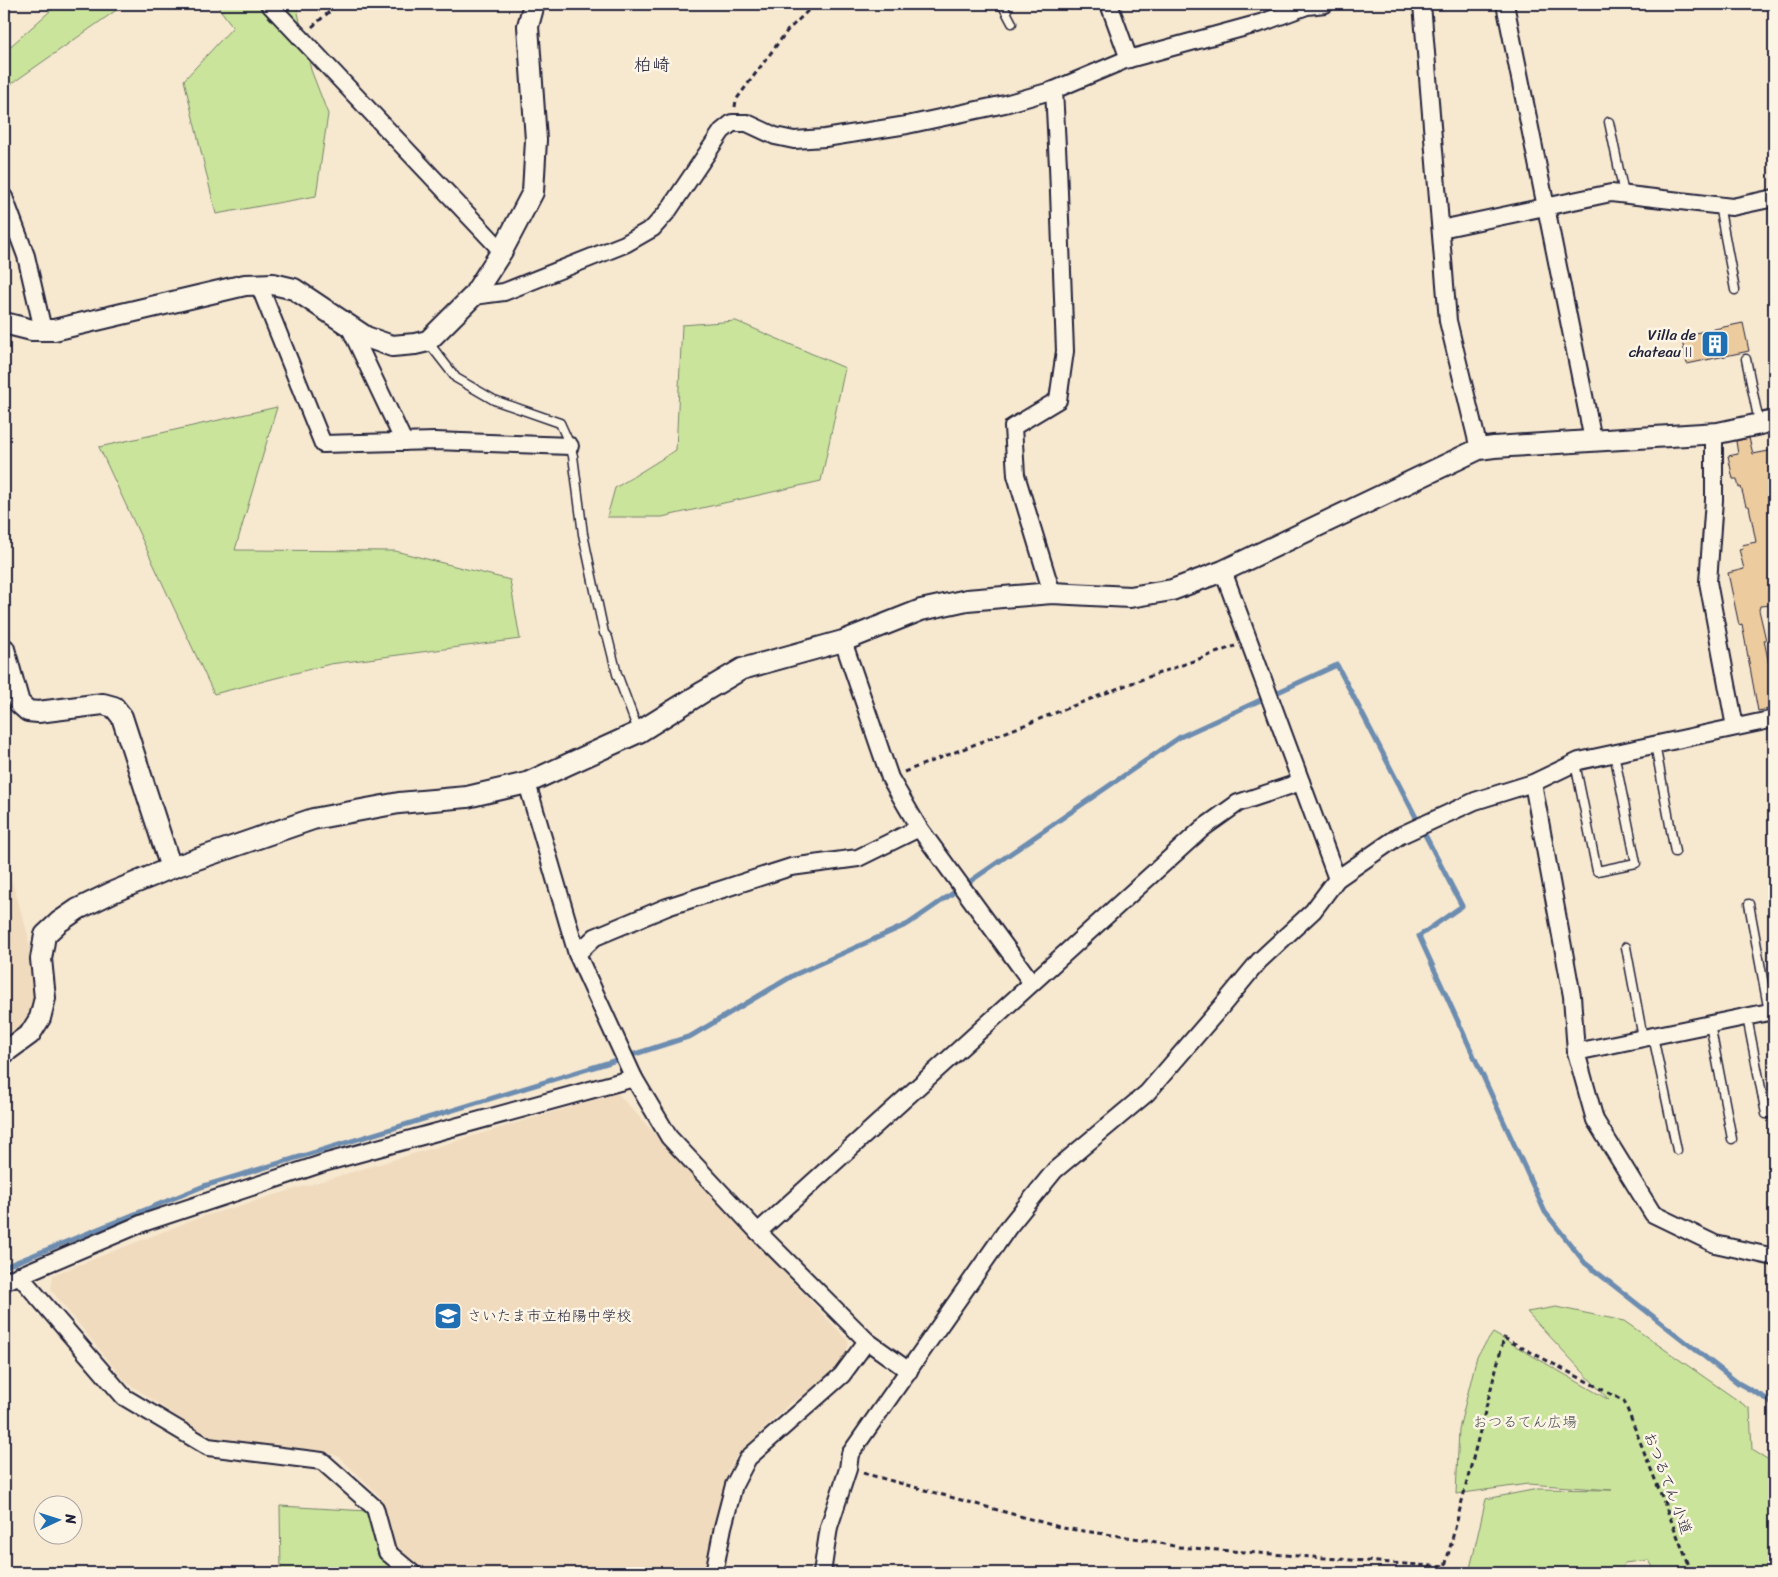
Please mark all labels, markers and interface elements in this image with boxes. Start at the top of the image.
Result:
district label: 柏崎 [634,49,670,81]
place label: Villa de chateauⅡ [1629,322,1696,365]
building icon: Villa de chateauⅡ [1700,329,1730,359]
school or university icon: さいたま市立柏陽中学校 [433,1301,463,1331]
place label: さいたま市立柏陽中学校 [467,1303,631,1329]
park label: おつるてん広場 [1473,1409,1577,1435]
street label: おつるてん 小道 [1636,1428,1700,1538]
north arrow [32,1494,82,1544]
text: N [58,1512,83,1525]

